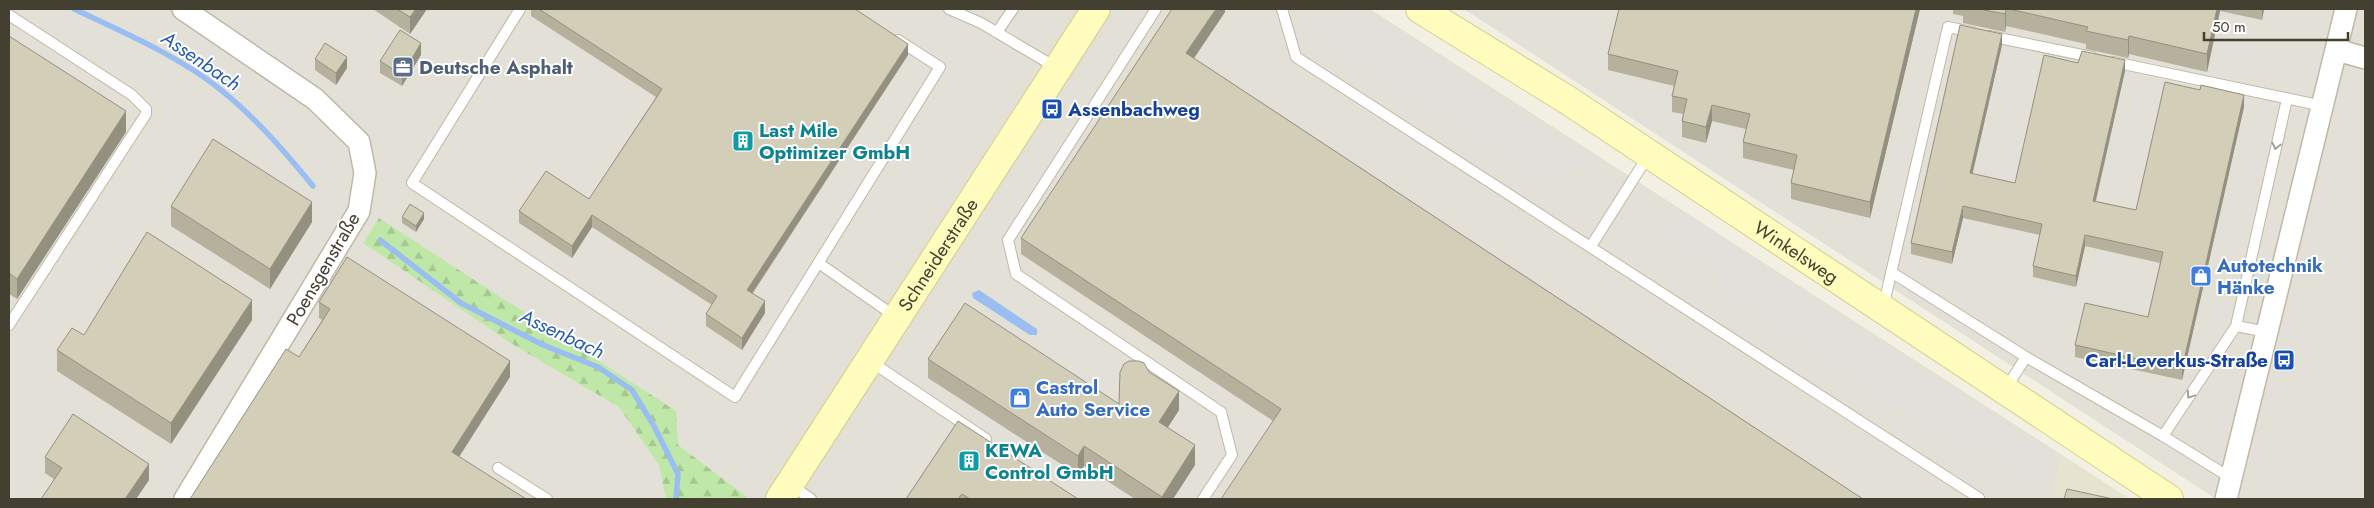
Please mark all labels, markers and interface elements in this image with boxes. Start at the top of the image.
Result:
scale bar [2204,10,2348,42]
text: 50 m [2212,16,2246,38]
water label: Assenbach [155,23,246,98]
place label: Deutsche Asphalt [419,54,573,81]
office icon: Deutsche Asphalt [391,55,415,79]
place label: Assenbachweg [1067,96,1200,123]
bus stop icon: Assenbachweg [1040,97,1064,121]
place label: Last Mile Optimizer GmbH [759,117,910,166]
building icon: Last Mile Optimizer GmbH [731,129,755,153]
one-way arrow [2271,142,2282,151]
street label: Schneiderstraße [891,192,984,316]
street label: Poensgenstraße [280,207,366,331]
street label: Winkelsweg [1749,214,1844,290]
place label: Autotechnik Hänke [2216,252,2323,301]
shop icon: Autotechnik Hänke [2189,264,2213,288]
water label: Assenbach [514,301,609,366]
place label: Carl-Leverkus-Straße [2085,347,2268,374]
bus stop icon: Carl-Leverkus-Straße [2272,348,2296,372]
place label: Castrol Auto Service [1035,374,1150,423]
shop icon: Castrol Auto Service [1008,386,1032,410]
one-way arrow [2187,389,2196,399]
place label: KEWA Control GmbH [985,437,1114,486]
building icon: KEWA Control GmbH [957,449,981,473]

